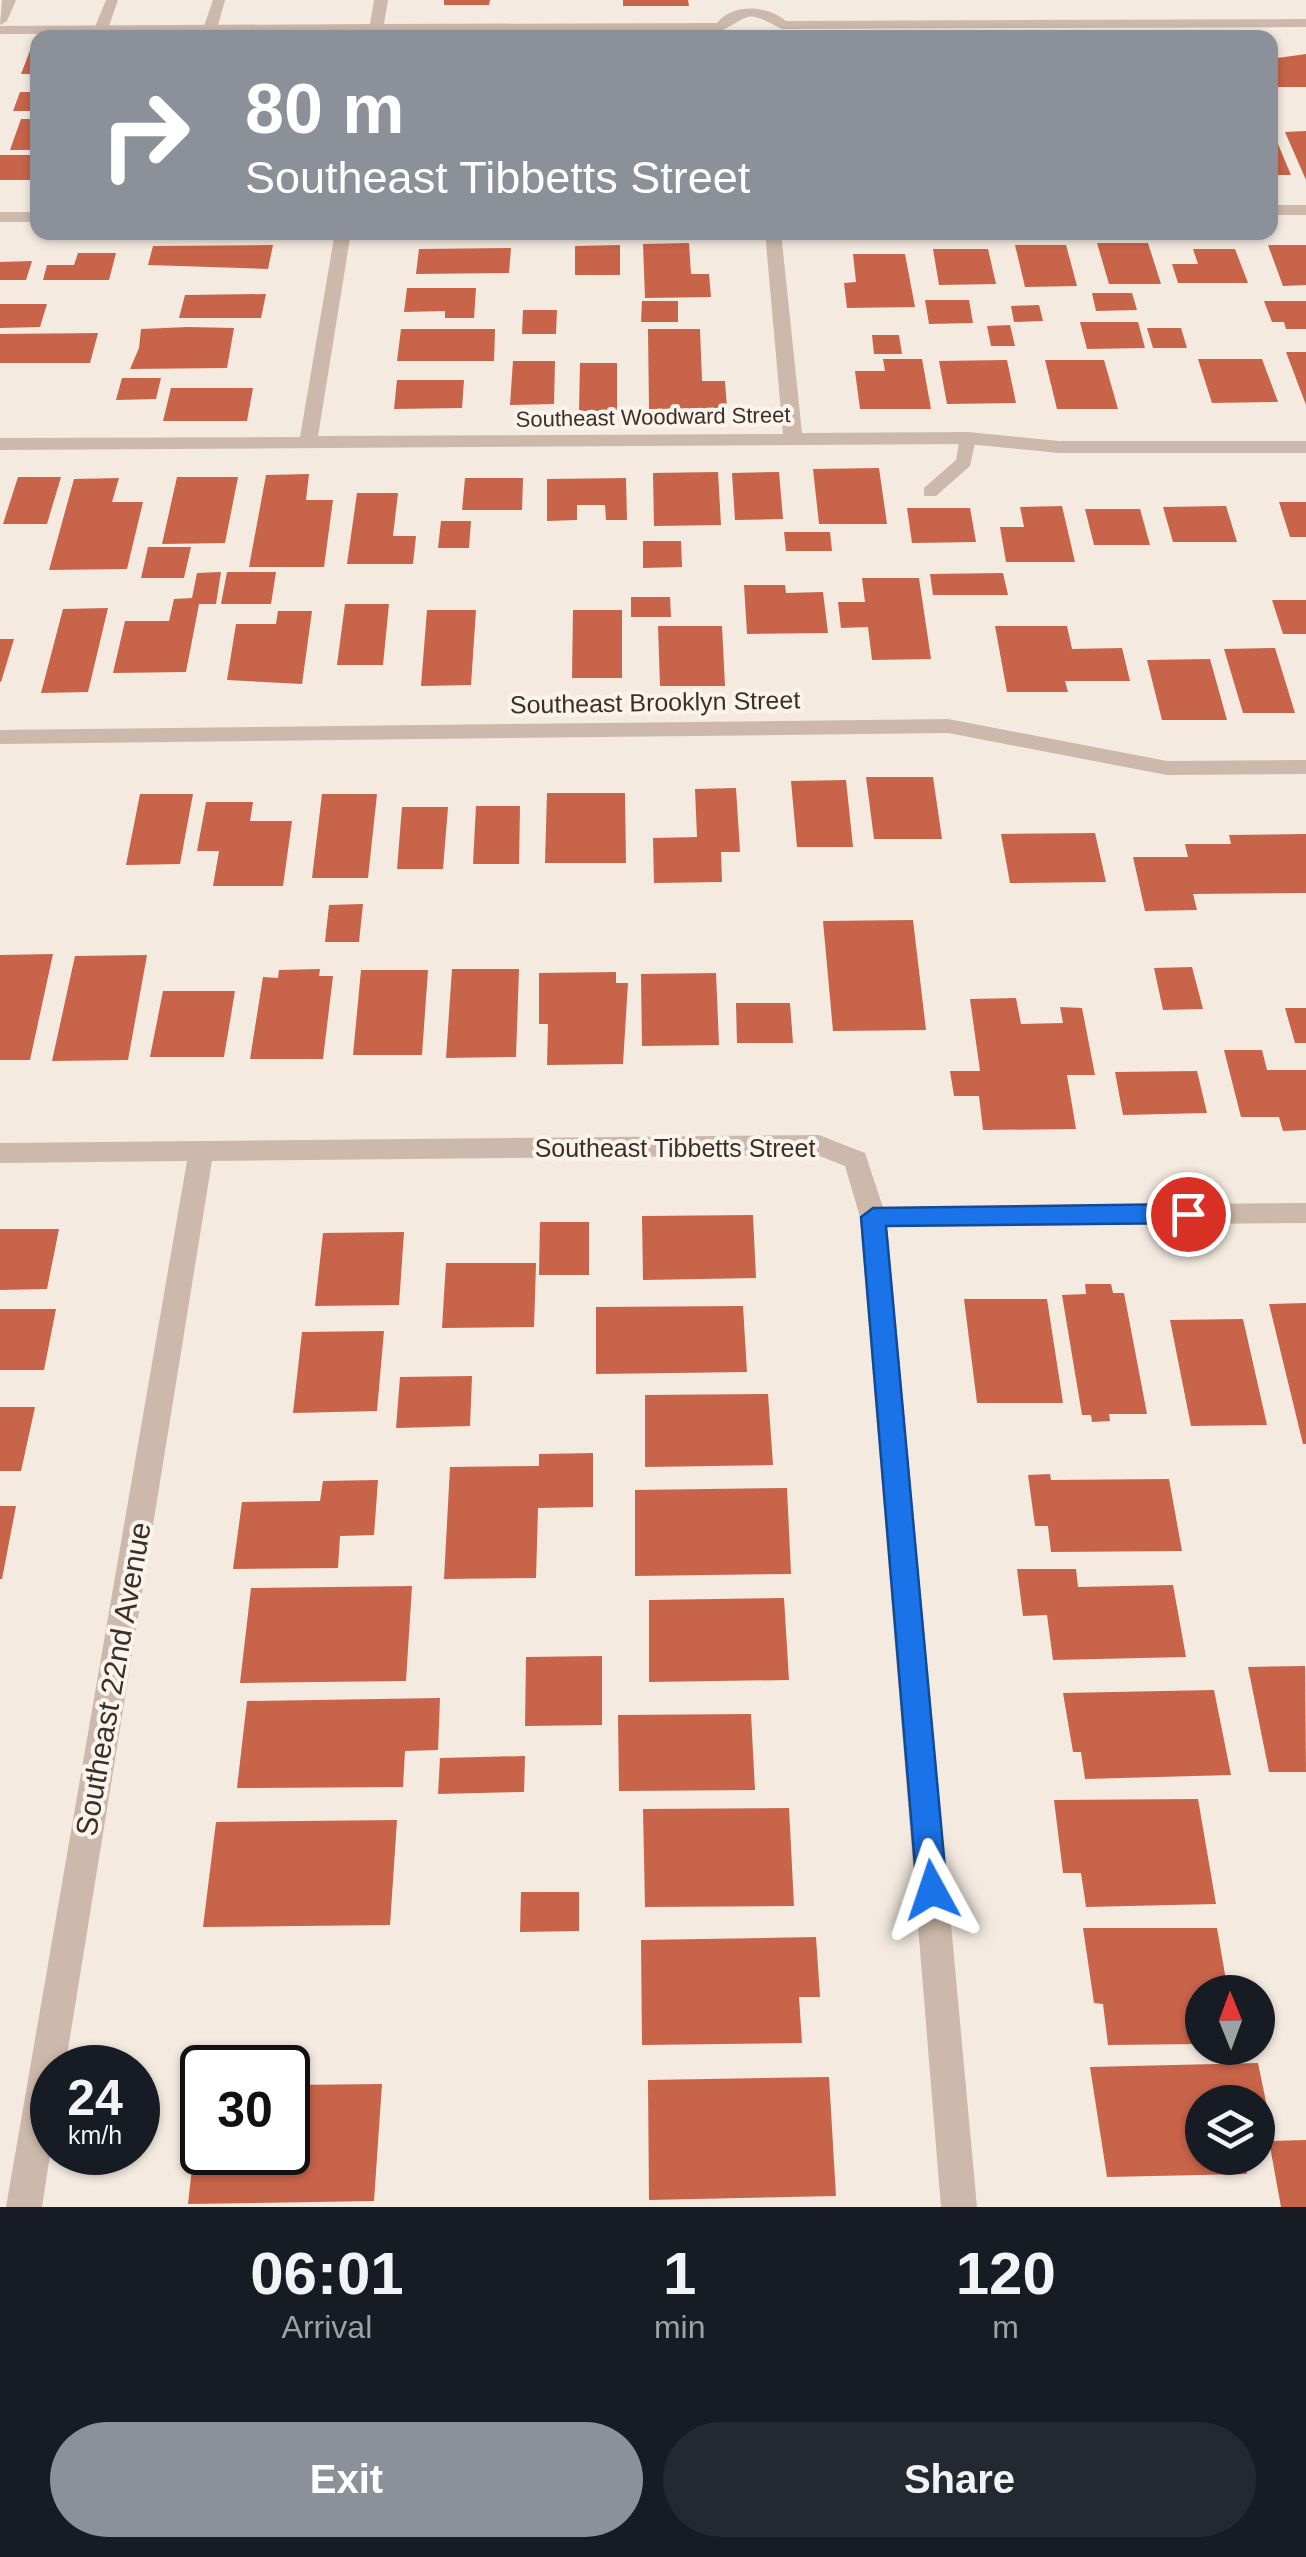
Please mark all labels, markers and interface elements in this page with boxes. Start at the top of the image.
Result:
icon: right [80,70,210,200]
text: 80 m [245,70,405,148]
text: Southeast Tibbetts Street [245,152,750,203]
street label: Southeast Woodward Street [515,402,791,432]
street label: Southeast Brooklyn Street [510,685,800,719]
street label: Southeast Tibbetts Street [535,1134,815,1162]
pin [1146,1172,1231,1257]
icon: arrive [1161,1187,1216,1242]
street label: Southeast 22nd Avenue [69,1520,157,1838]
position arrow [880,1838,984,1942]
north arrow [1185,1975,1275,2065]
map controls [1185,1975,1275,2175]
speed limit sign: 30 [180,2045,310,2175]
text: 24 [67,2070,123,2126]
button: layers [1185,2085,1275,2175]
text: km/h [68,2121,122,2149]
text: 06:01 [250,2240,404,2307]
text: 1 [663,2240,696,2307]
text: 120 [956,2240,1056,2307]
text: Arrival [282,2309,372,2345]
text: min [654,2309,705,2345]
text: m [992,2309,1019,2345]
button: Exit [50,2422,643,2537]
button: Share [663,2422,1256,2537]

